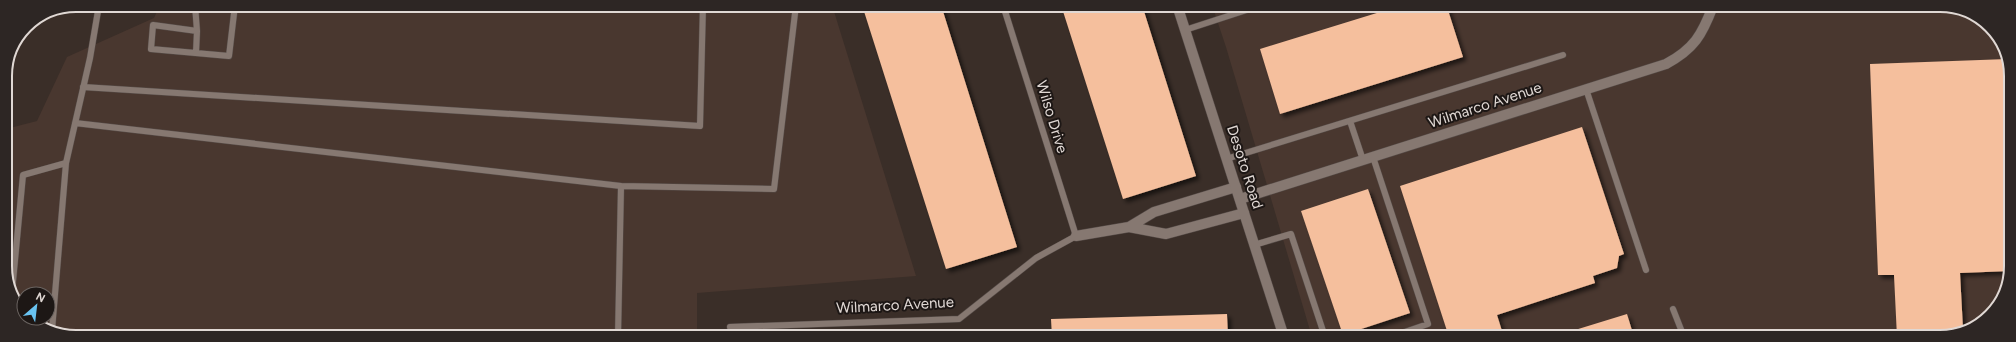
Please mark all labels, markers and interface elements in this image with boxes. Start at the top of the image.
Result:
street label: Wilso Drive [1032,78,1072,156]
street label: Wilmarco Avenue [1426,78,1544,132]
street label: Desoto Road [1223,123,1267,211]
north arrow [16,286,56,326]
text: N [34,290,47,305]
street label: Wilmarco Avenue [836,293,954,317]

